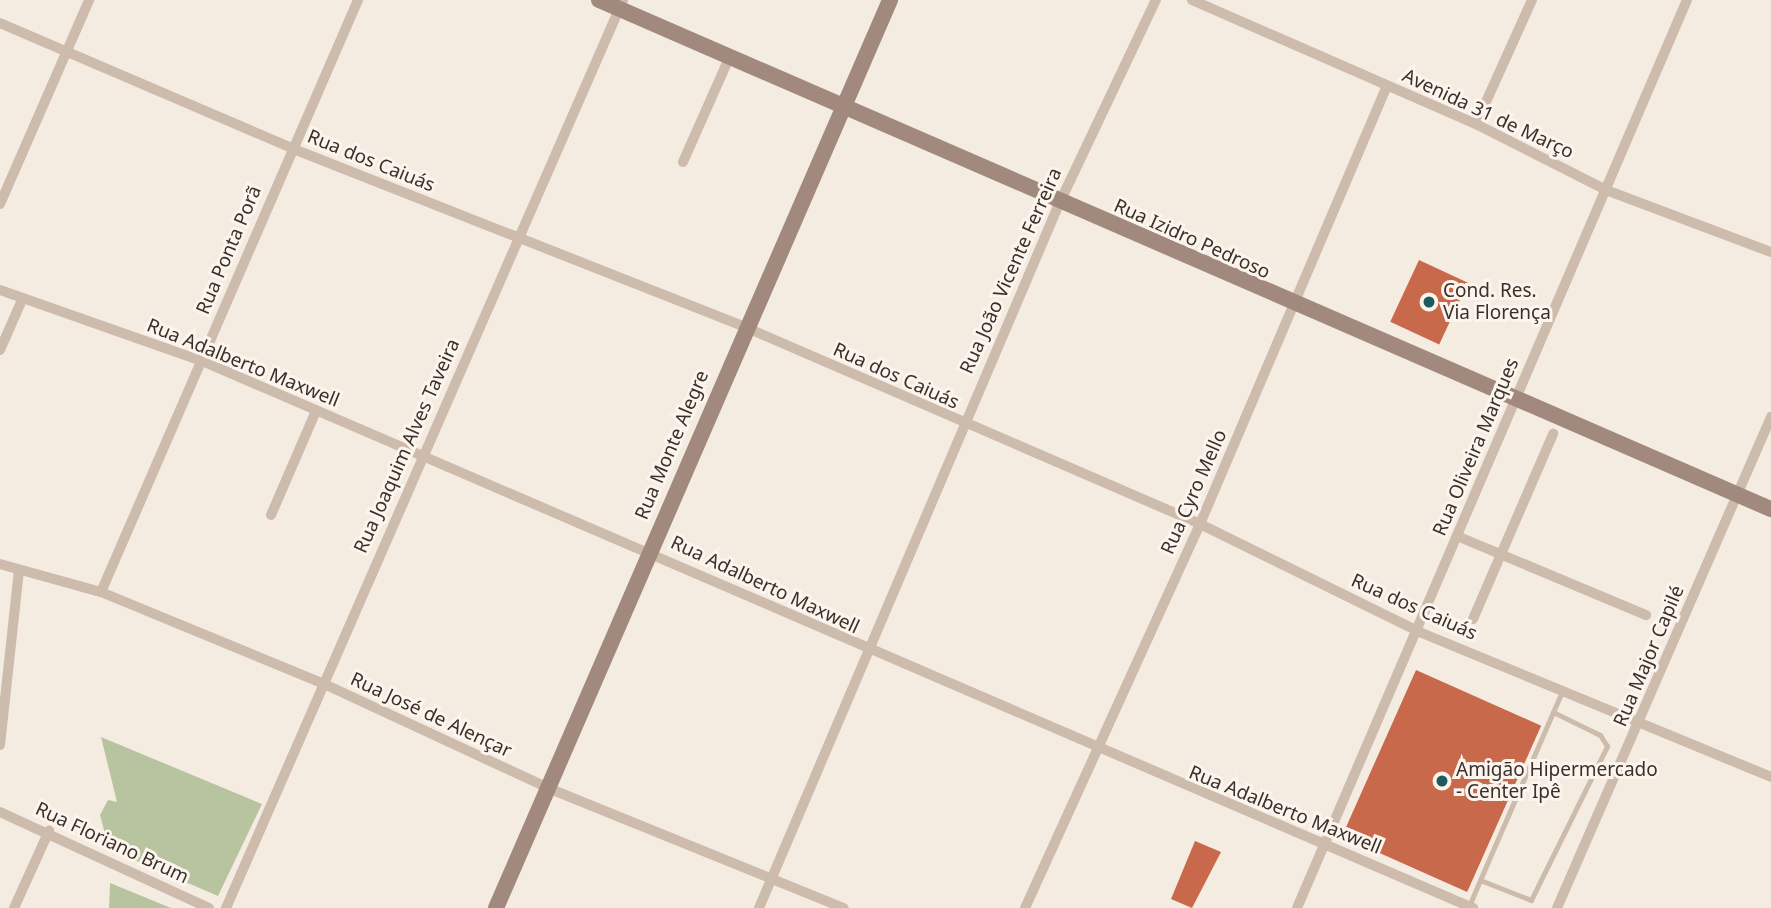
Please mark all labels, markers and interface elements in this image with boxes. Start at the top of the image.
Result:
street label: Avenida 31 de Março [1399,64,1577,164]
street label: Rua dos Caiuás [304,125,438,197]
street label: Rua João Vicente Ferreira [955,165,1067,377]
street label: Rua Ponta Porã [192,182,266,318]
street label: Rua Izidro Pedroso [1110,194,1274,284]
place label: Cond. Res. Via Florença [1443,280,1551,324]
marker: Cond. Res. Via Florença [1421,294,1437,310]
street label: Rua Adalberto Maxwell [143,314,343,412]
street label: Rua Joaquim Alves Taveira [349,335,465,557]
street label: Rua dos Caiuás [829,338,963,414]
street label: Rua Oliveira Marques [1428,355,1524,539]
street label: Rua Monte Alegre [630,367,714,523]
street label: Rua Cyro Mello [1156,426,1232,558]
street label: Rua Adalberto Maxwell [667,531,863,639]
street label: Rua dos Caiuás [1347,569,1481,645]
street label: Rua Major Capilé [1609,582,1689,730]
street label: Rua José de Alençar [347,668,515,762]
place label: Amigão Hipermercado - Center Ipê [1456,759,1658,803]
street label: Rua Adalberto Maxwell [1185,761,1385,859]
marker: Amigão Hipermercado - Center Ipê [1434,773,1450,789]
street label: Rua Floriano Brum [32,797,192,889]

